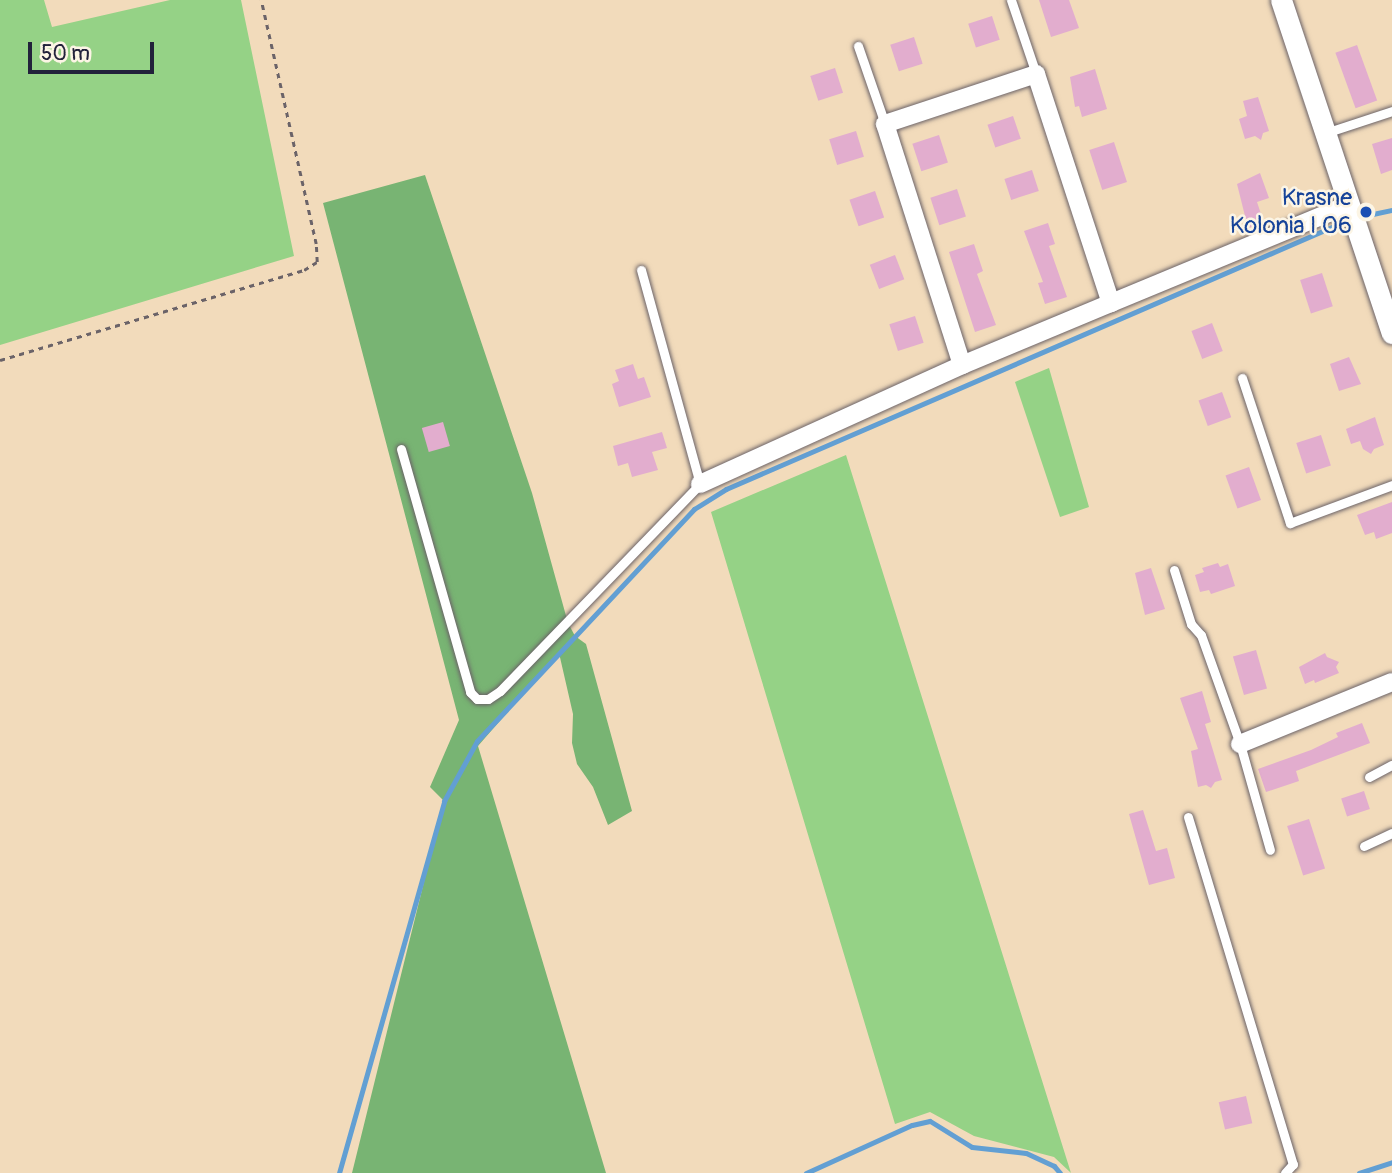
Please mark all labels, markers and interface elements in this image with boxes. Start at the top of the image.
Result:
scale bar [32,28,158,72]
text: 50 m [41,40,90,67]
place label: Krasne Kolonia I 06 [1230,184,1352,240]
marker: Krasne Kolonia I 06 [1358,204,1374,220]

